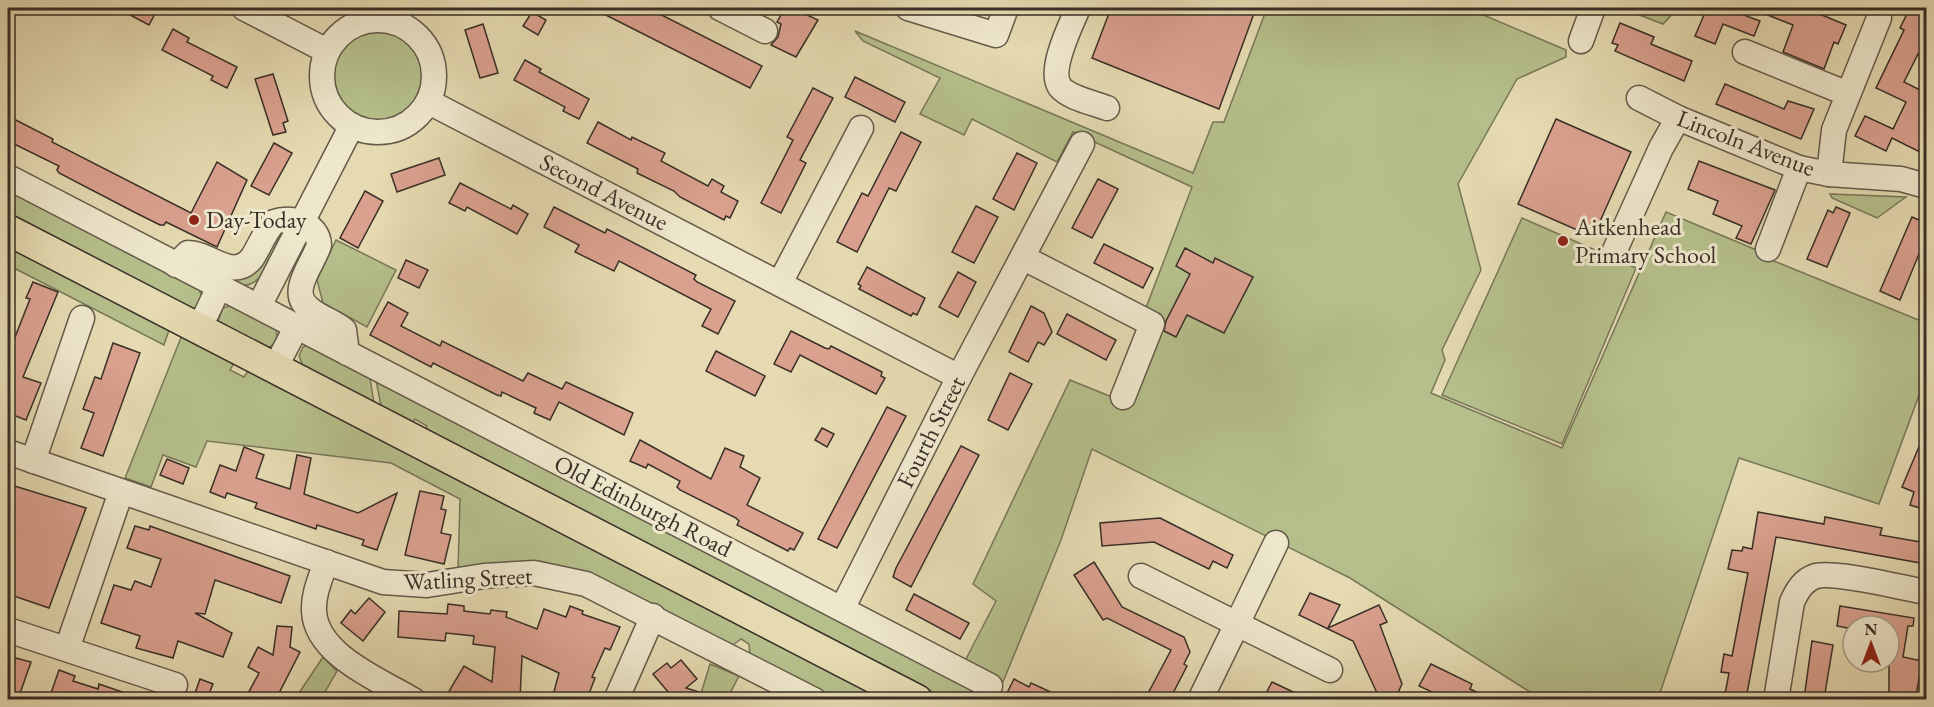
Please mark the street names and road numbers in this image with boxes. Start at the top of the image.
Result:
street label: Lincoln Avenue [1673,102,1820,183]
street label: Second Avenue [535,146,674,237]
street label: Fourth Street [889,370,972,493]
street label: Old Edinburgh Road [549,447,738,564]
street label: Watling Street [403,560,534,597]

